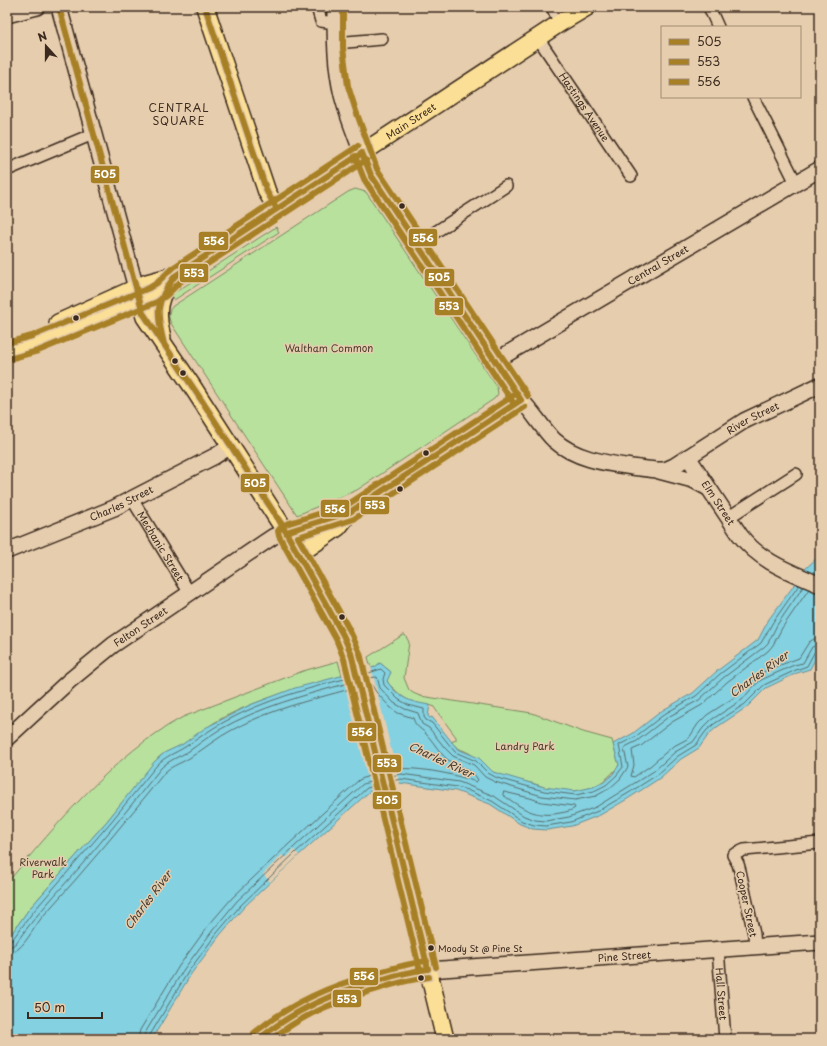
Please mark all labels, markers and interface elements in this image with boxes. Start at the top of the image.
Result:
north arrow [26,26,66,66]
legend [661,26,801,98]
text: N [35,27,50,46]
text: 505 [697,32,722,50]
text: 553 [697,52,720,70]
street label: Hastings Avenue [556,69,614,145]
text: 556 [697,72,721,90]
district label: CENTRAL SQUARE [148,99,210,129]
street label: Main Street [383,99,439,143]
line badge: 505 [90,165,120,184]
text: 505 [94,165,116,182]
unlabelled marker [397,201,407,211]
line badge: 556 [408,228,438,247]
text: 556 [412,229,434,246]
line badge: 556 [198,231,229,251]
text: 556 [203,232,225,249]
street label: Central Street [624,241,691,288]
line badge: 553 [179,263,209,283]
text: 553 [184,264,204,281]
line badge: 505 [424,268,455,287]
text: 505 [428,268,450,285]
line badge: 553 [434,297,464,316]
text: 553 [439,297,459,314]
unlabelled marker [71,313,81,323]
park label: Waltham Common [285,340,373,355]
unlabelled marker [170,356,180,366]
unlabelled marker [178,368,188,378]
street label: River Street [723,398,781,438]
unlabelled marker [421,448,431,458]
line badge: 505 [240,473,270,493]
text: 505 [244,474,266,491]
street label: Elm Street [699,477,739,528]
street label: Charles Street [87,481,156,524]
unlabelled marker [395,484,405,494]
line badge: 553 [360,496,390,515]
text: 553 [365,496,385,513]
line badge: 556 [320,499,350,518]
text: 556 [324,500,346,517]
street label: Mechanic Street [134,508,188,583]
street label: Felton Street [110,602,170,650]
unlabelled marker [337,612,347,622]
water label: Charles River [725,645,794,701]
line badge: 556 [347,722,377,742]
text: 556 [351,723,373,740]
water label: Charles River [406,737,478,783]
park label: Landry Park [495,738,555,753]
line badge: 553 [372,754,402,773]
text: 553 [377,754,397,771]
line badge: 505 [372,791,402,810]
text: 505 [376,791,398,808]
park label: Riverwalk Park [19,854,67,881]
water label: Charles River [120,865,177,933]
street label: Cooper Street [733,869,762,938]
place label: Moody St @ Pine St [438,941,523,955]
marker: Moody St @ Pine St [426,943,436,953]
street label: Pine Street [597,946,651,965]
line badge: 556 [349,967,379,986]
text: 556 [353,967,375,984]
street label: Hall Street [712,967,732,1021]
unlabelled marker [416,973,426,983]
line badge: 553 [332,989,362,1008]
text: 553 [337,990,357,1007]
scale bar [28,994,102,1020]
text: 50 m [34,998,65,1016]

